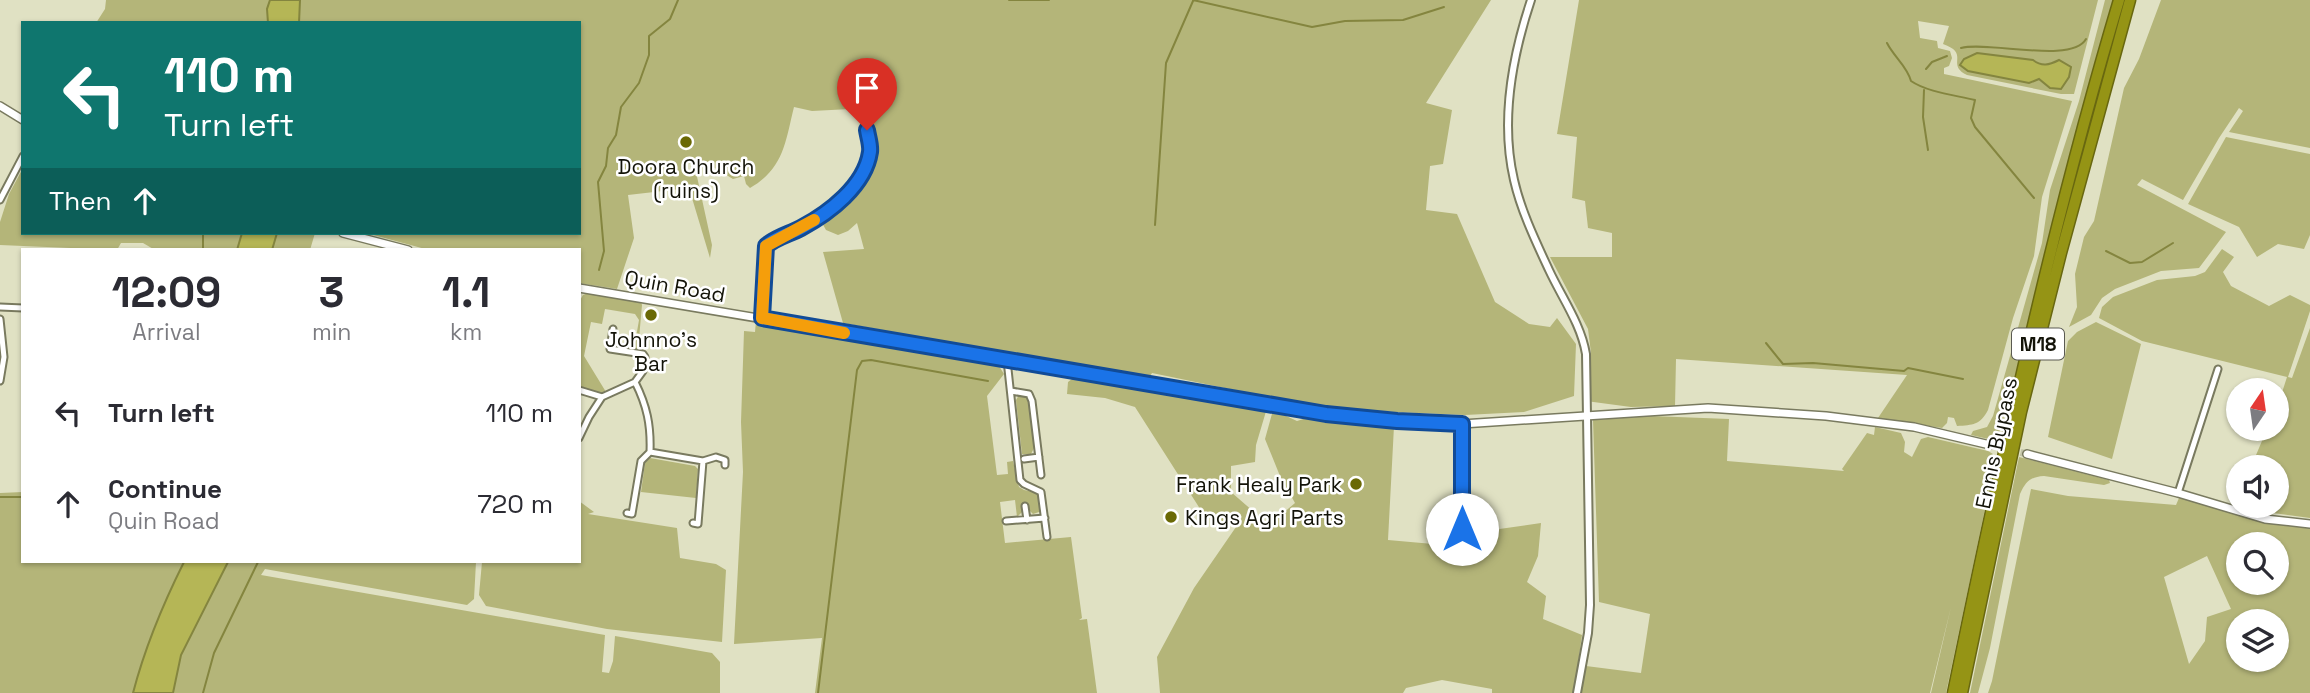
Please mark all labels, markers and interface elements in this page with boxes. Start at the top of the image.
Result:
text: 110 m [164,44,294,106]
icon: left [49,49,140,140]
pin [837,58,897,130]
icon: arrive [848,69,886,107]
text: Turn left [164,105,294,145]
marker: Doora Church (ruins) [678,134,694,150]
place label: Doora Church (ruins) [618,153,754,204]
icon: ahead [126,182,164,220]
text: Then [49,184,112,218]
street label: Quin Road [622,264,728,308]
text: 12:09 [112,266,221,319]
text: 3 [319,266,344,319]
text: 1.1 [442,266,490,319]
marker: Johnno's Bar [643,307,659,323]
text: Arrival [132,317,201,347]
text: min [312,317,351,347]
text: km [450,317,482,347]
place label: Johnno's Bar [605,326,697,377]
road number: M18 [2012,328,2064,360]
street label: Ennis Bypass [1969,375,2023,511]
north arrow [2226,378,2289,441]
map controls [2226,378,2289,672]
icon: left [49,394,87,432]
text: Turn left [108,396,215,430]
text: 110 m [486,396,553,430]
button: sound [2226,455,2289,518]
place label: Frank Healy Park [1176,471,1342,498]
text: Continue [108,472,222,506]
marker: Frank Healy Park [1348,476,1364,492]
icon: ahead [49,485,87,523]
text: 720 m [477,487,553,521]
position arrow [1425,492,1499,566]
place label: Kings Agri Parts [1185,504,1344,531]
text: Quin Road [108,506,220,536]
marker: Kings Agri Parts [1163,509,1179,525]
button: search [2226,532,2289,595]
button: layers [2226,609,2289,672]

